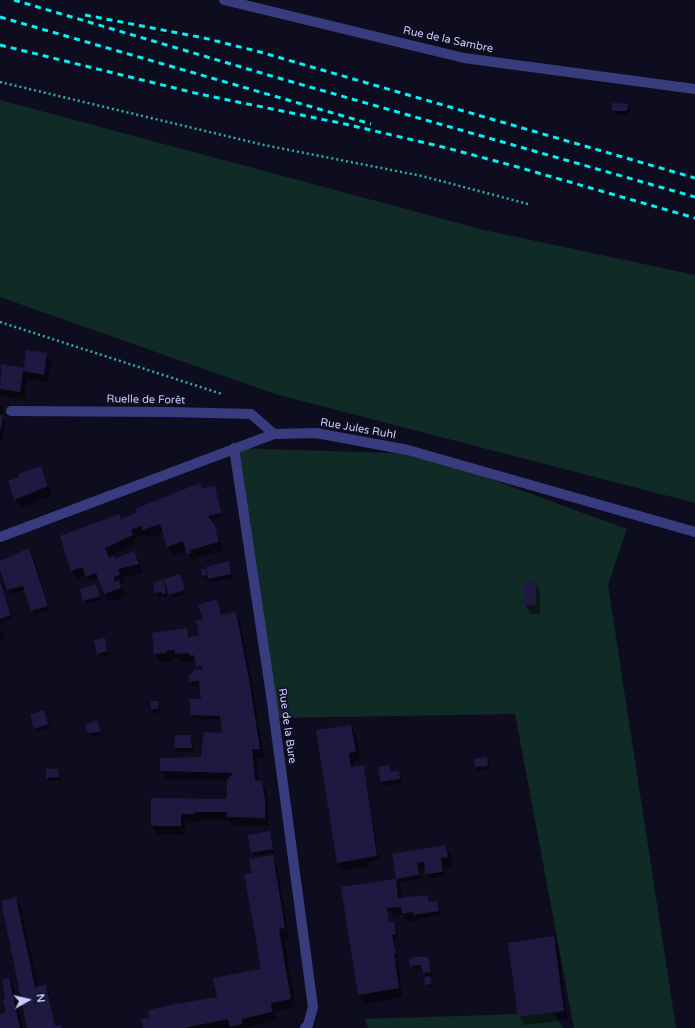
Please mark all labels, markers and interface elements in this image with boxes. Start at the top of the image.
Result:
street label: Rue de la Sambre [402,24,494,56]
street label: Ruelle de Forêt [107,393,185,407]
street label: Rue Jules Ruhl [319,416,397,442]
street label: Rue de la Bure [275,687,299,765]
north arrow [8,980,48,1020]
text: N [33,993,47,1004]

